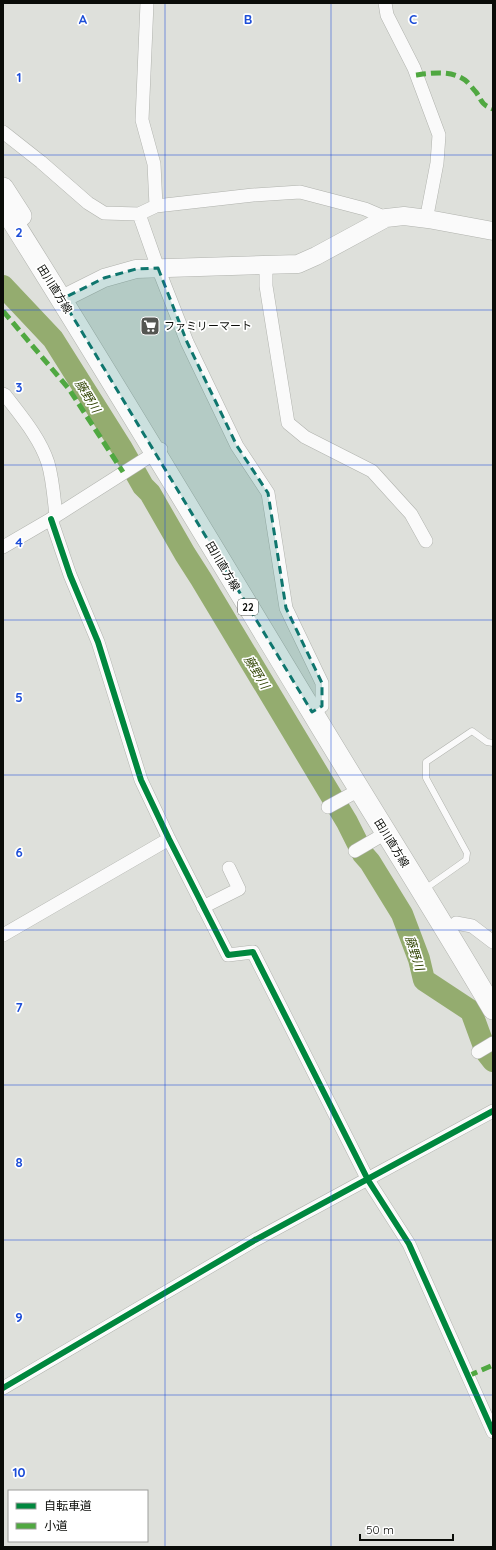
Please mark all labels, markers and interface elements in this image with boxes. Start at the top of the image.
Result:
text: A [79,11,88,27]
text: B [244,11,252,27]
text: C [409,11,417,27]
text: 1 [16,69,22,85]
text: 2 [15,224,23,240]
street label: 田川直方線 [34,262,76,316]
supermarket icon: ファミリーマート [139,315,161,337]
place label: ファミリーマート [164,319,252,333]
water label: 藤野川 [72,377,105,417]
text: 3 [16,379,23,395]
text: 4 [15,534,23,550]
street label: 田川直方線 [203,539,243,593]
road number: 22 [238,599,258,615]
water label: 藤野川 [241,653,274,693]
text: 5 [15,689,23,705]
street label: 田川直方線 [371,816,413,870]
text: 6 [15,844,23,860]
water label: 藤野川 [402,934,428,974]
text: 7 [15,999,23,1015]
text: 8 [15,1154,23,1170]
text: 9 [15,1309,23,1325]
text: 10 [12,1464,26,1480]
legend [8,1490,148,1542]
text: 自転車道 [44,1498,92,1513]
scale bar [360,1516,453,1542]
text: 小道 [44,1518,68,1533]
text: 50 m [366,1522,394,1537]

